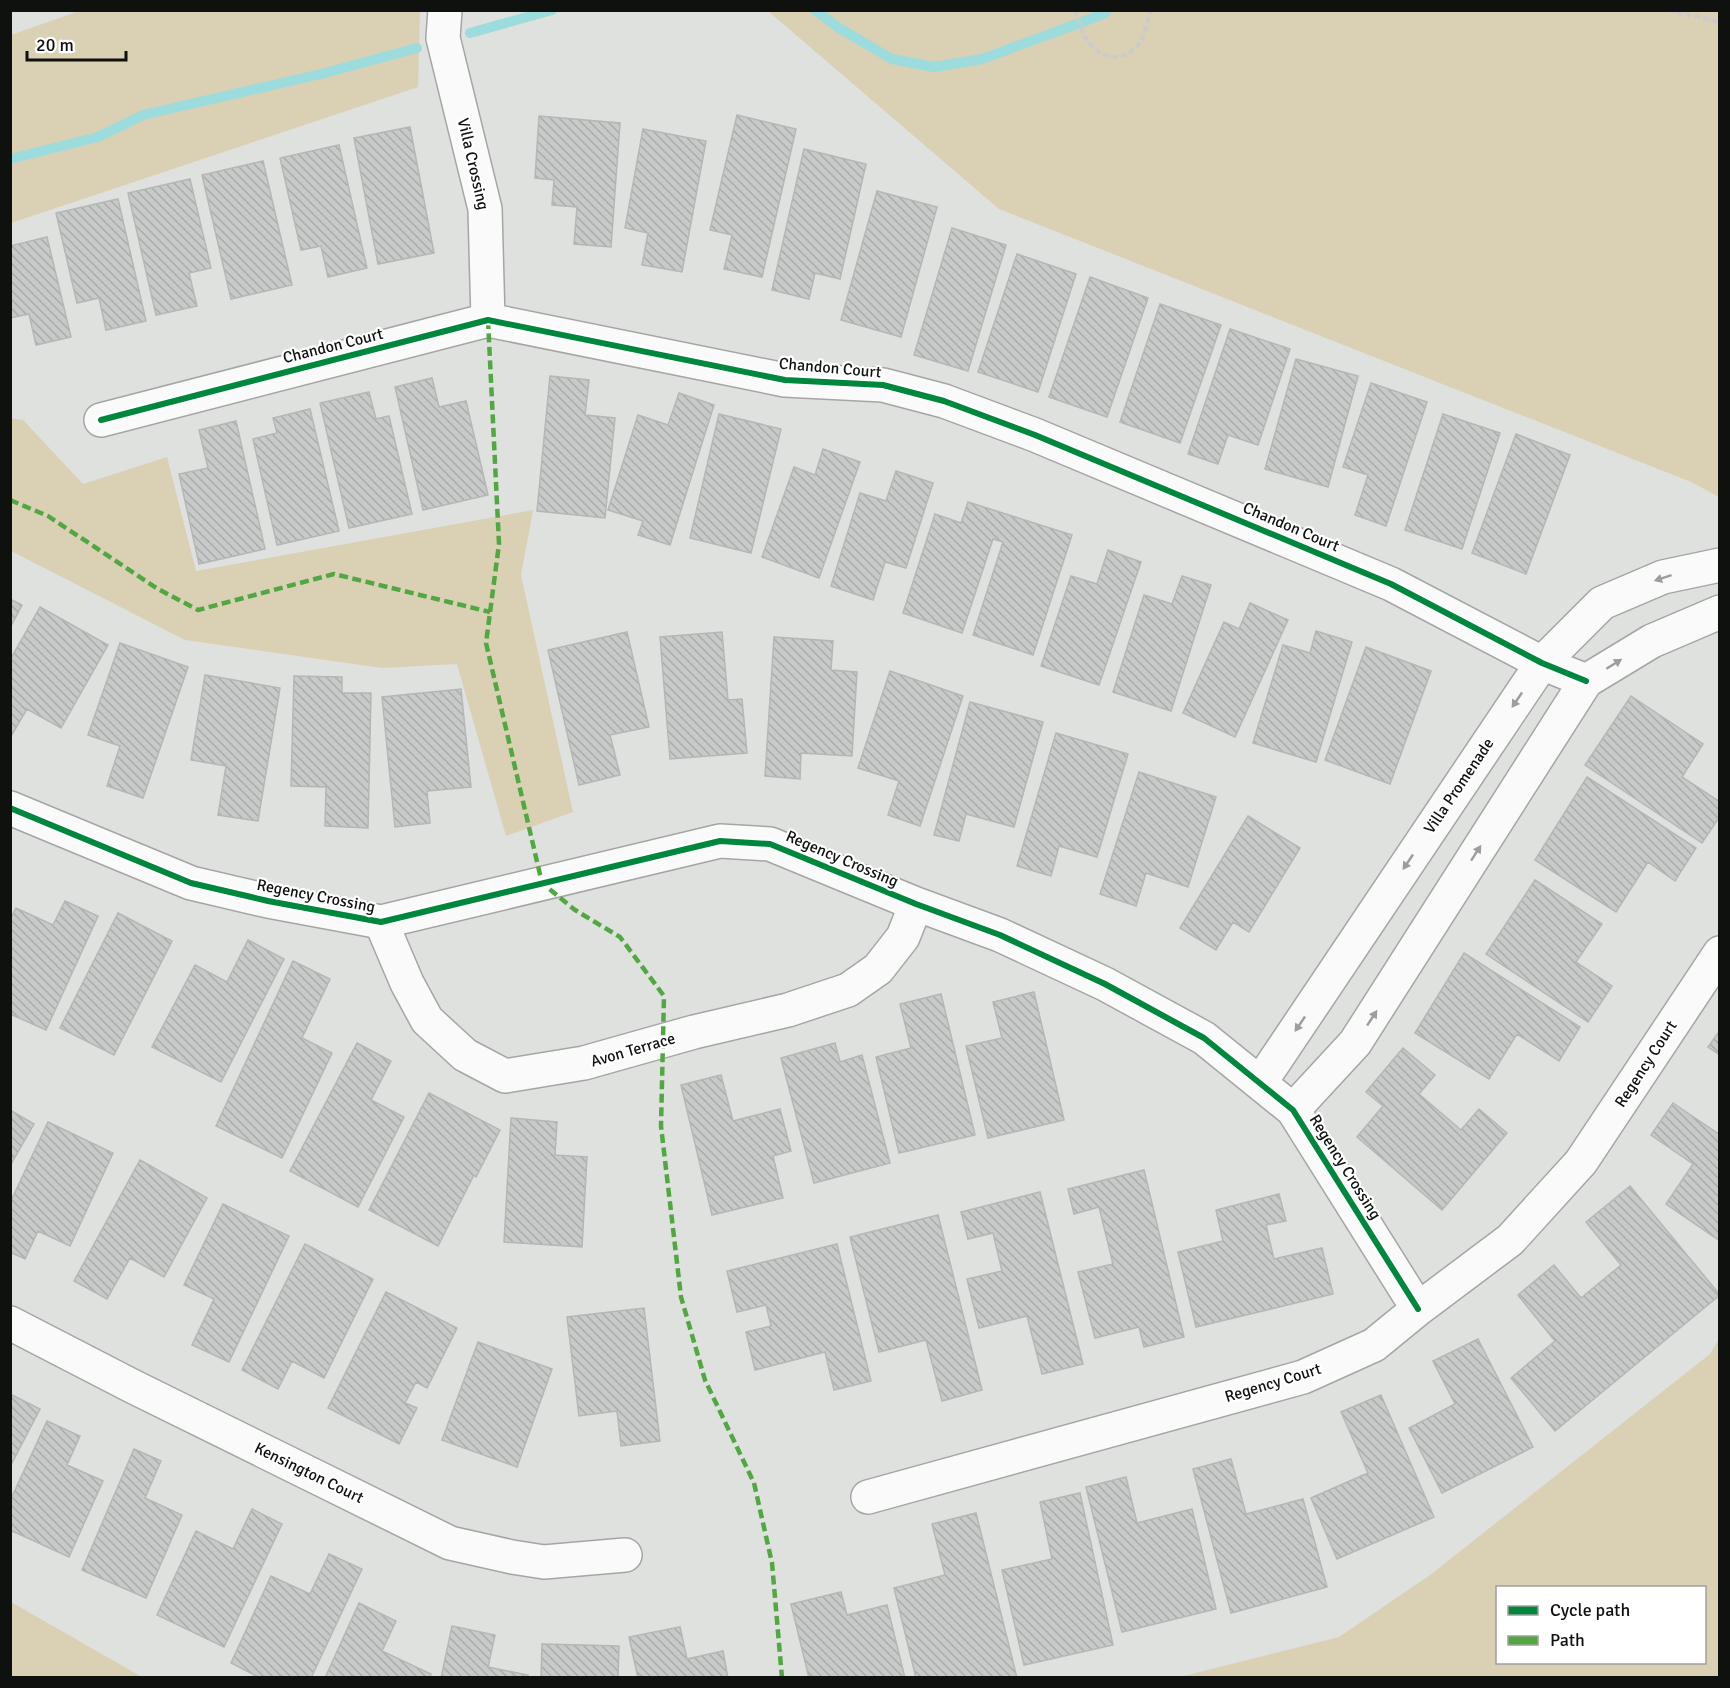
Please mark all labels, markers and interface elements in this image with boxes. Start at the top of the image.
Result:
scale bar [27,24,126,62]
text: 20 m [36,34,74,56]
street label: Villa Crossing [453,116,493,212]
street label: Chandon Court [281,324,386,368]
street label: Chandon Court [778,354,882,382]
street label: Chandon Court [1240,498,1343,556]
one-way arrow [1653,574,1671,584]
one-way arrow [1606,659,1622,670]
one-way arrow [1511,692,1523,708]
street label: Villa Promenade [1420,734,1498,838]
street label: Regency Crossing [783,826,901,892]
one-way arrow [1471,845,1482,862]
one-way arrow [1403,854,1414,870]
street label: Regency Crossing [255,875,377,917]
one-way arrow [1366,1010,1377,1026]
one-way arrow [1294,1016,1305,1032]
street label: Regency Court [1610,1016,1682,1111]
street label: Avon Terrace [588,1028,678,1072]
street label: Regency Crossing [1305,1111,1385,1223]
street label: Regency Court [1222,1359,1324,1407]
street label: Kensington Court [251,1438,367,1508]
legend [1496,1586,1706,1664]
text: Cycle path [1550,1599,1630,1621]
text: Path [1550,1629,1585,1651]

